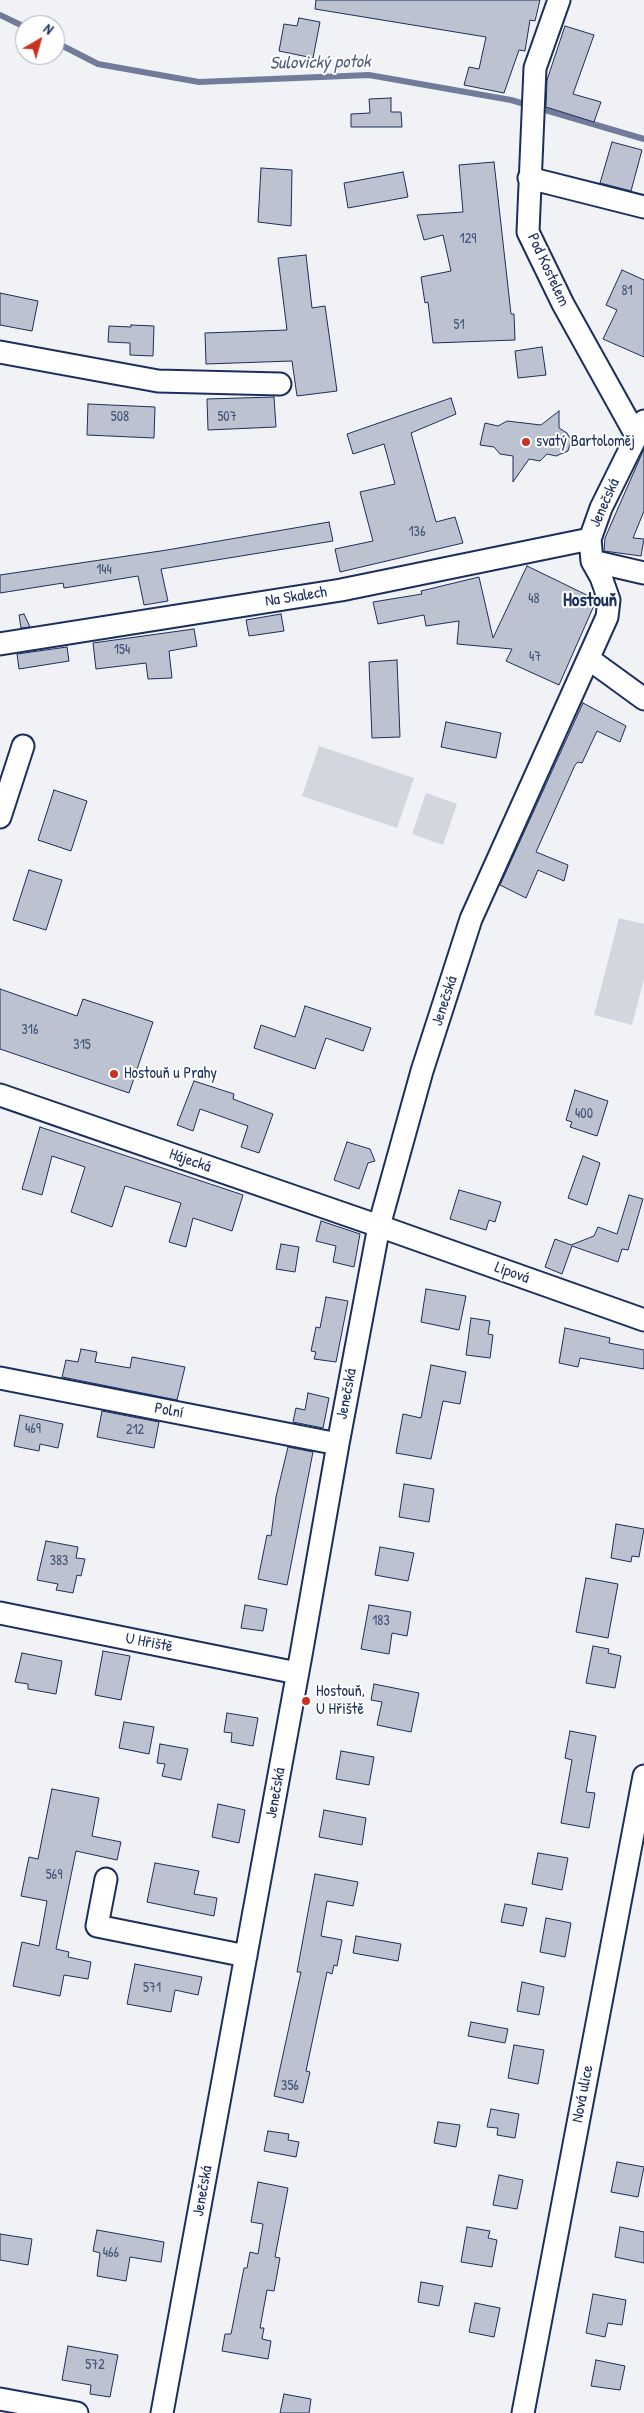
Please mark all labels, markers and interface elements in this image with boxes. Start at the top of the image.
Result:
north arrow [15,15,65,65]
text: N [40,19,58,38]
water label: Sulovický potok [269,51,371,75]
street label: Pod Kostelem [523,230,573,310]
house number: 129 [460,231,476,247]
house number: 81 [621,283,633,299]
house number: 51 [453,317,465,333]
house number: 508 [111,409,129,425]
house number: 507 [217,409,237,425]
place label: svatý Bartoloměj [536,432,635,452]
marker: svatý Bartoloměj [520,436,532,448]
street label: Jenečská [586,476,624,530]
house number: 136 [409,524,425,540]
house number: 144 [96,562,112,578]
street label: Na Skalech [264,583,328,611]
district label: Hostouň [563,590,617,612]
house number: 48 [528,591,540,607]
house number: 154 [114,642,130,658]
house number: 47 [529,649,541,665]
street label: Jenečská [428,974,462,1028]
house number: 316 [22,1022,38,1038]
house number: 315 [73,1037,91,1053]
place label: Hostouň u Prahy [124,1064,217,1084]
marker: Hostouň u Prahy [108,1068,120,1080]
house number: 400 [575,1106,593,1122]
street label: Hájecká [167,1145,213,1177]
street label: Lipová [492,1258,532,1288]
street label: Jenečská [333,1367,361,1421]
street label: Polní [153,1399,185,1423]
house number: 469 [25,1421,41,1437]
house number: 212 [126,1422,144,1438]
house number: 383 [50,1553,68,1569]
house number: 183 [372,1613,390,1629]
street label: U Hřiště [124,1629,174,1657]
place label: Hostouň, U Hřiště [316,1682,365,1720]
marker: Hostouň, U Hřiště [300,1695,312,1707]
street label: Jenečská [262,1766,290,1820]
house number: 569 [46,1867,62,1883]
house number: 571 [143,1980,161,1996]
street label: Nová ulice [568,2064,598,2124]
house number: 356 [281,2078,299,2094]
street label: Jenečská [189,2164,217,2218]
house number: 466 [103,2245,119,2261]
house number: 572 [85,2357,105,2373]

